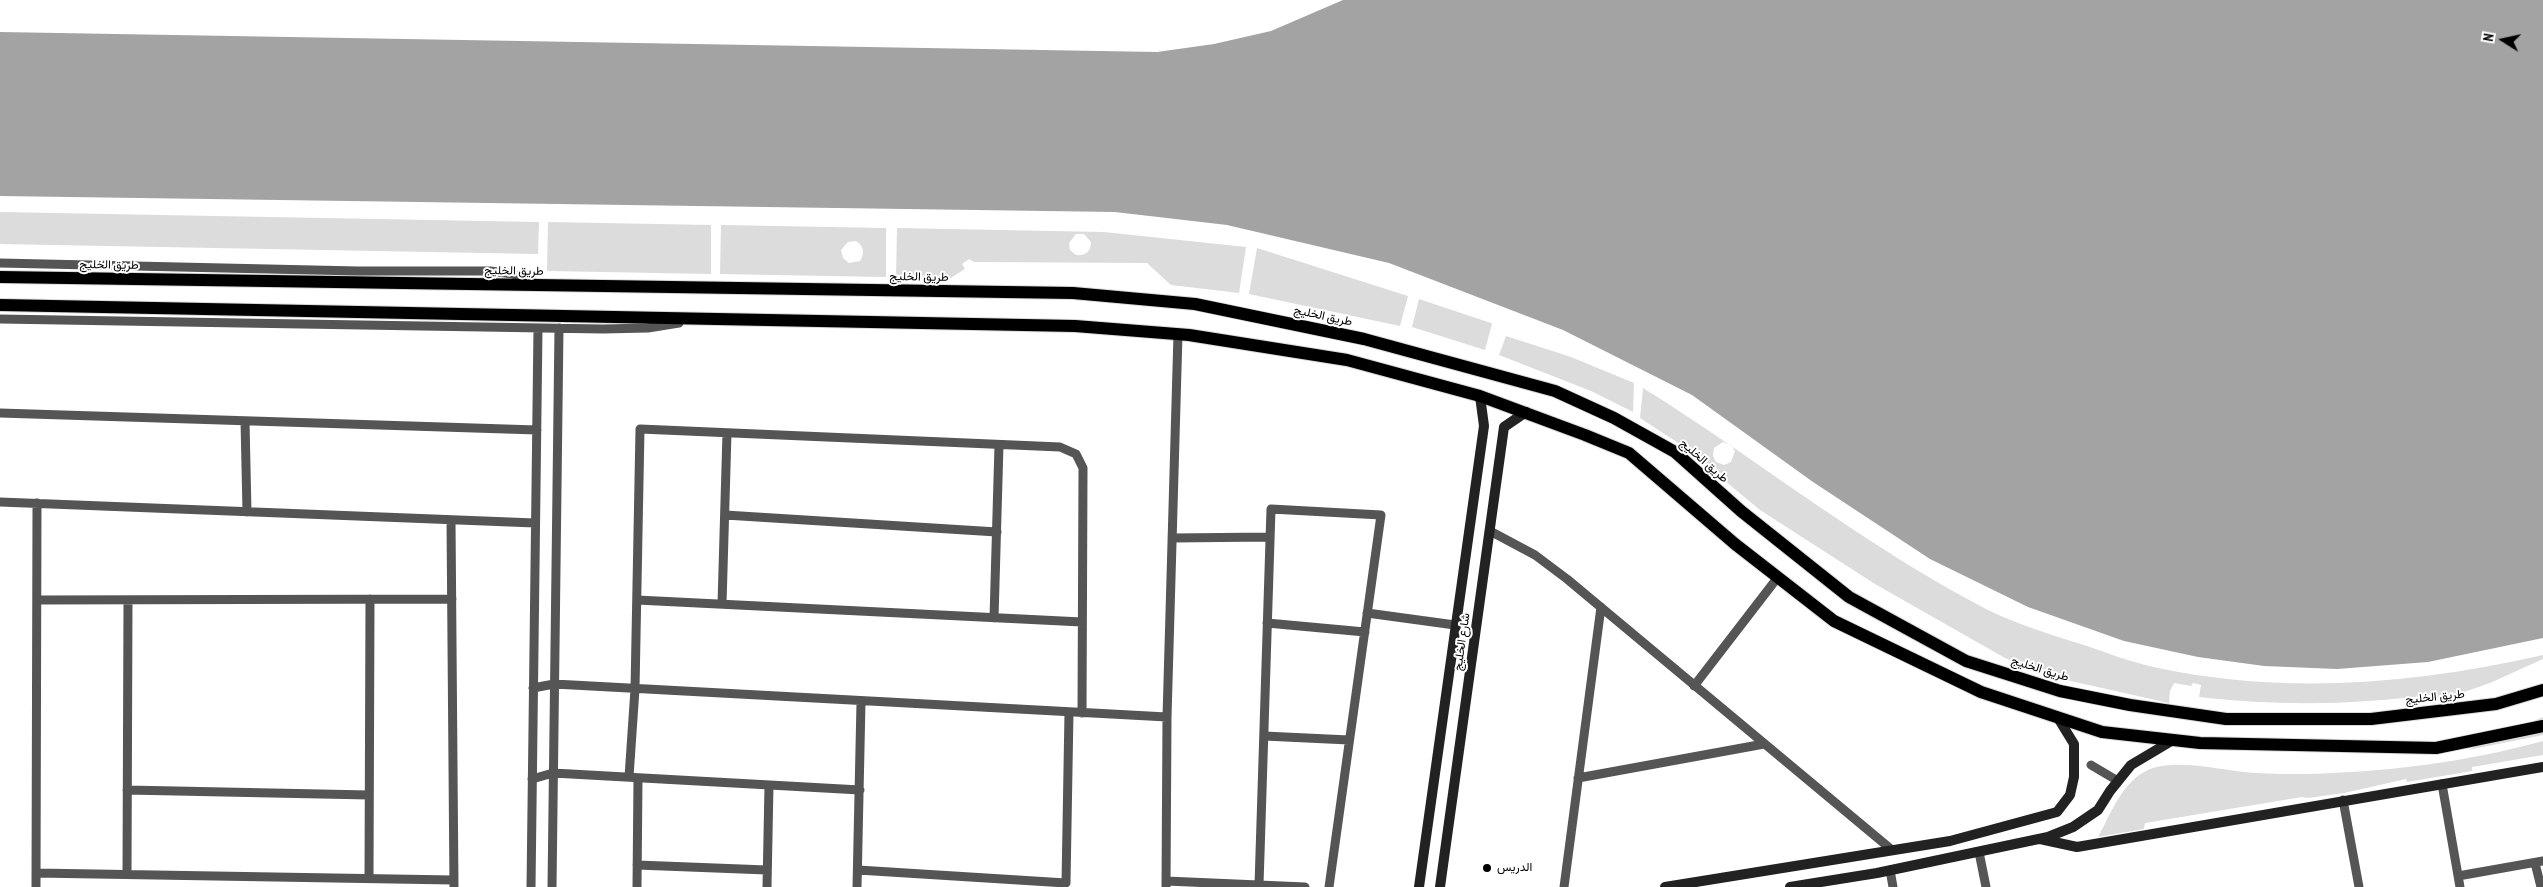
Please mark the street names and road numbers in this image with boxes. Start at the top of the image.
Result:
street label: طريق الخليج [79,257,139,273]
street label: طريق الخليج [484,263,544,279]
street label: طريق الخليج [889,269,949,285]
street label: طريق الخليج [1292,303,1354,329]
street label: طريق الخليج [1677,436,1731,486]
street label: شارع الخليج [1451,612,1473,672]
street label: طريق الخليج [2009,653,2071,685]
street label: طريق الخليج [2405,687,2465,707]

